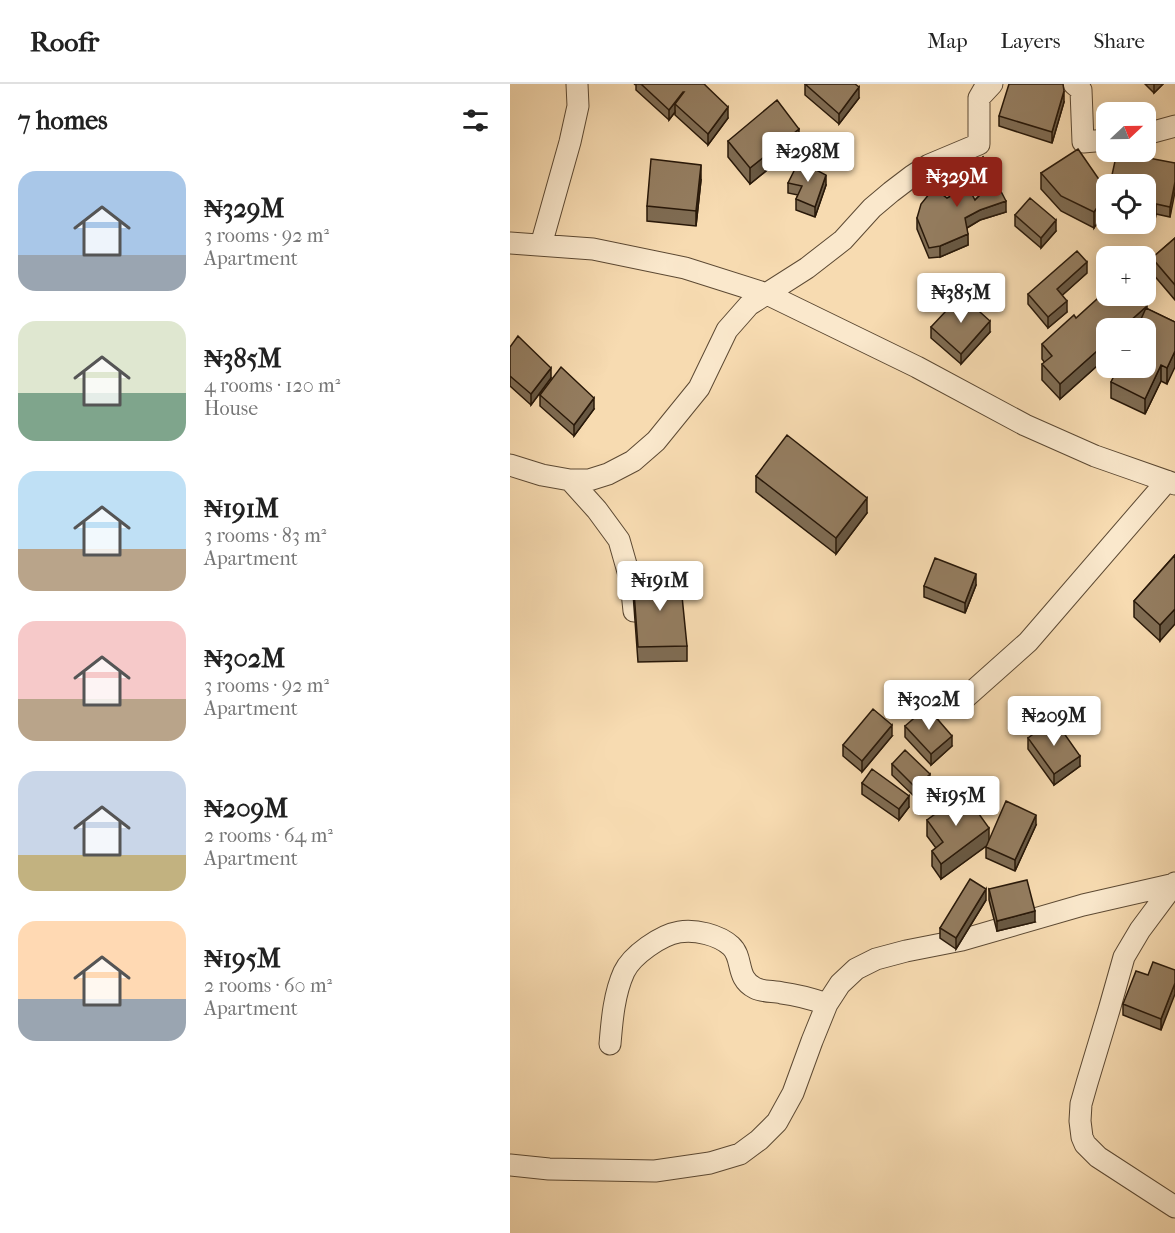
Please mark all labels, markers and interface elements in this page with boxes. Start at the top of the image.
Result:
text: Roofr [30,25,99,58]
text: Map [927,29,968,53]
text: Layers [1001,29,1060,53]
text: Share [1093,29,1145,53]
north arrow [1096,102,1156,162]
map controls [1096,102,1156,378]
icon: filters [459,104,492,137]
text: 7 homes [18,105,108,136]
pin: ₦298M [766,132,850,183]
text: ₦298M [776,140,840,163]
pin: ₦329M [915,157,999,208]
text: ₦329M [926,165,988,188]
button: locate [1096,174,1156,234]
text: ₦329M [204,193,284,224]
icon: home [66,195,138,267]
text: 3 rooms · 92 m² [204,224,329,247]
button: + [1096,246,1156,306]
text: Apartment [204,247,298,270]
pin: ₦385M [919,273,1003,324]
text: ₦385M [931,281,991,304]
button: − [1096,318,1156,378]
text: ₦385M [204,343,282,374]
icon: home [66,345,138,417]
text: 4 rooms · 120 m² [204,374,340,397]
text: House [204,397,258,420]
text: ₦191M [204,493,279,524]
icon: home [66,495,138,567]
text: 3 rooms · 83 m² [204,524,327,547]
text: Apartment [204,547,298,570]
pin: ₦191M [618,561,702,612]
text: ₦191M [631,569,689,592]
text: ₦302M [204,643,285,674]
icon: home [66,645,138,717]
text: 3 rooms · 92 m² [204,674,329,697]
pin: ₦302M [887,680,971,731]
text: ₦302M [898,688,960,711]
pin: ₦209M [1012,696,1096,747]
text: Apartment [204,697,298,720]
text: ₦209M [1022,704,1086,727]
pin: ₦195M [914,776,998,827]
text: ₦195M [926,784,986,807]
text: ₦209M [204,793,288,824]
icon: home [66,795,138,867]
text: 2 rooms · 64 m² [204,824,333,847]
text: Apartment [204,847,298,870]
text: ₦195M [204,943,281,974]
icon: home [66,945,138,1017]
text: 2 rooms · 60 m² [204,974,332,997]
text: Apartment [204,997,298,1020]

